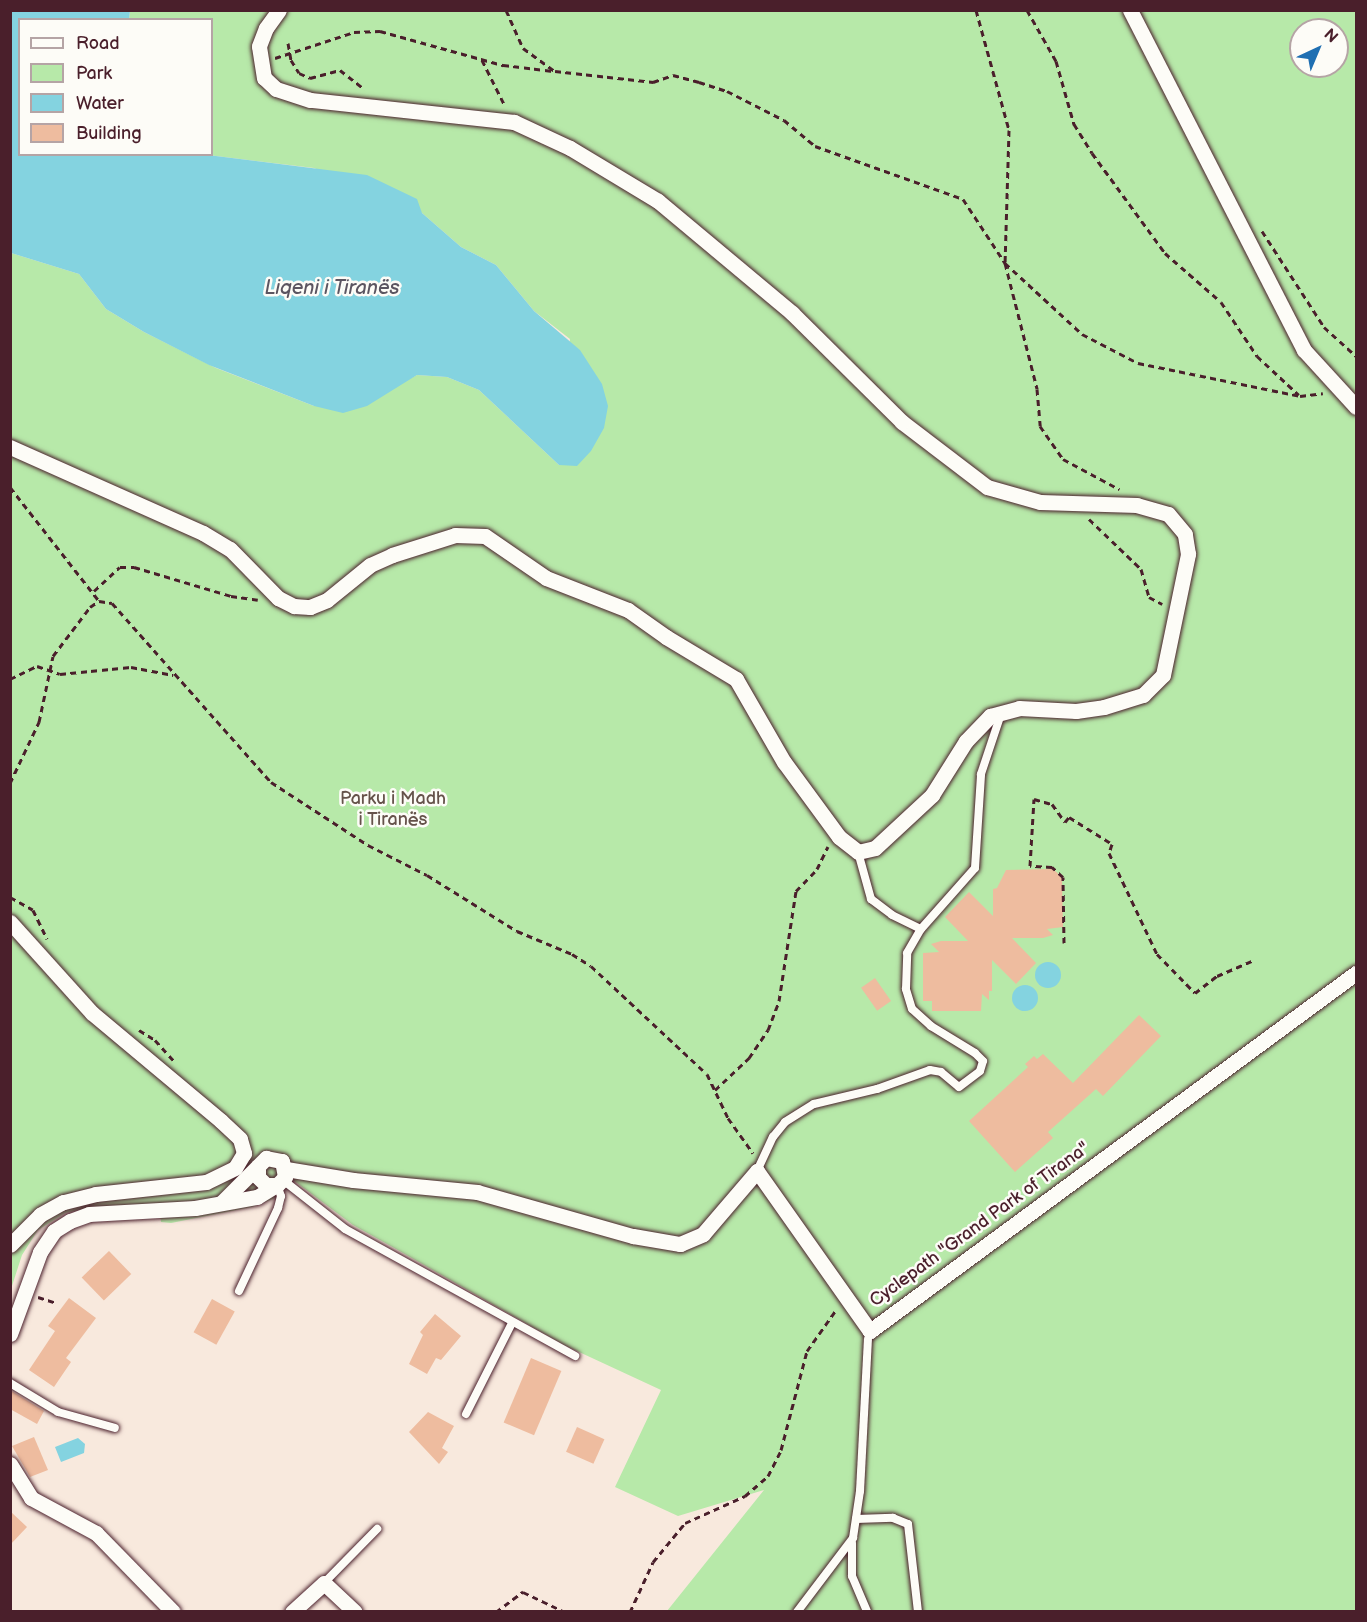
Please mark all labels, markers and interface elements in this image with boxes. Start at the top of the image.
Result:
legend [18,18,213,156]
north arrow [1289,18,1349,78]
text: N [1320,25,1341,47]
text: Road [76,33,120,54]
text: Park [76,63,112,84]
text: Water [76,93,124,114]
text: Building [76,123,142,144]
water label: Liqeni i Tiranës [264,276,400,300]
park label: Parku i Madh i Tiranës [340,789,446,832]
street label: Cyclepath "Grand Park of Tirana" [866,1138,1094,1312]

